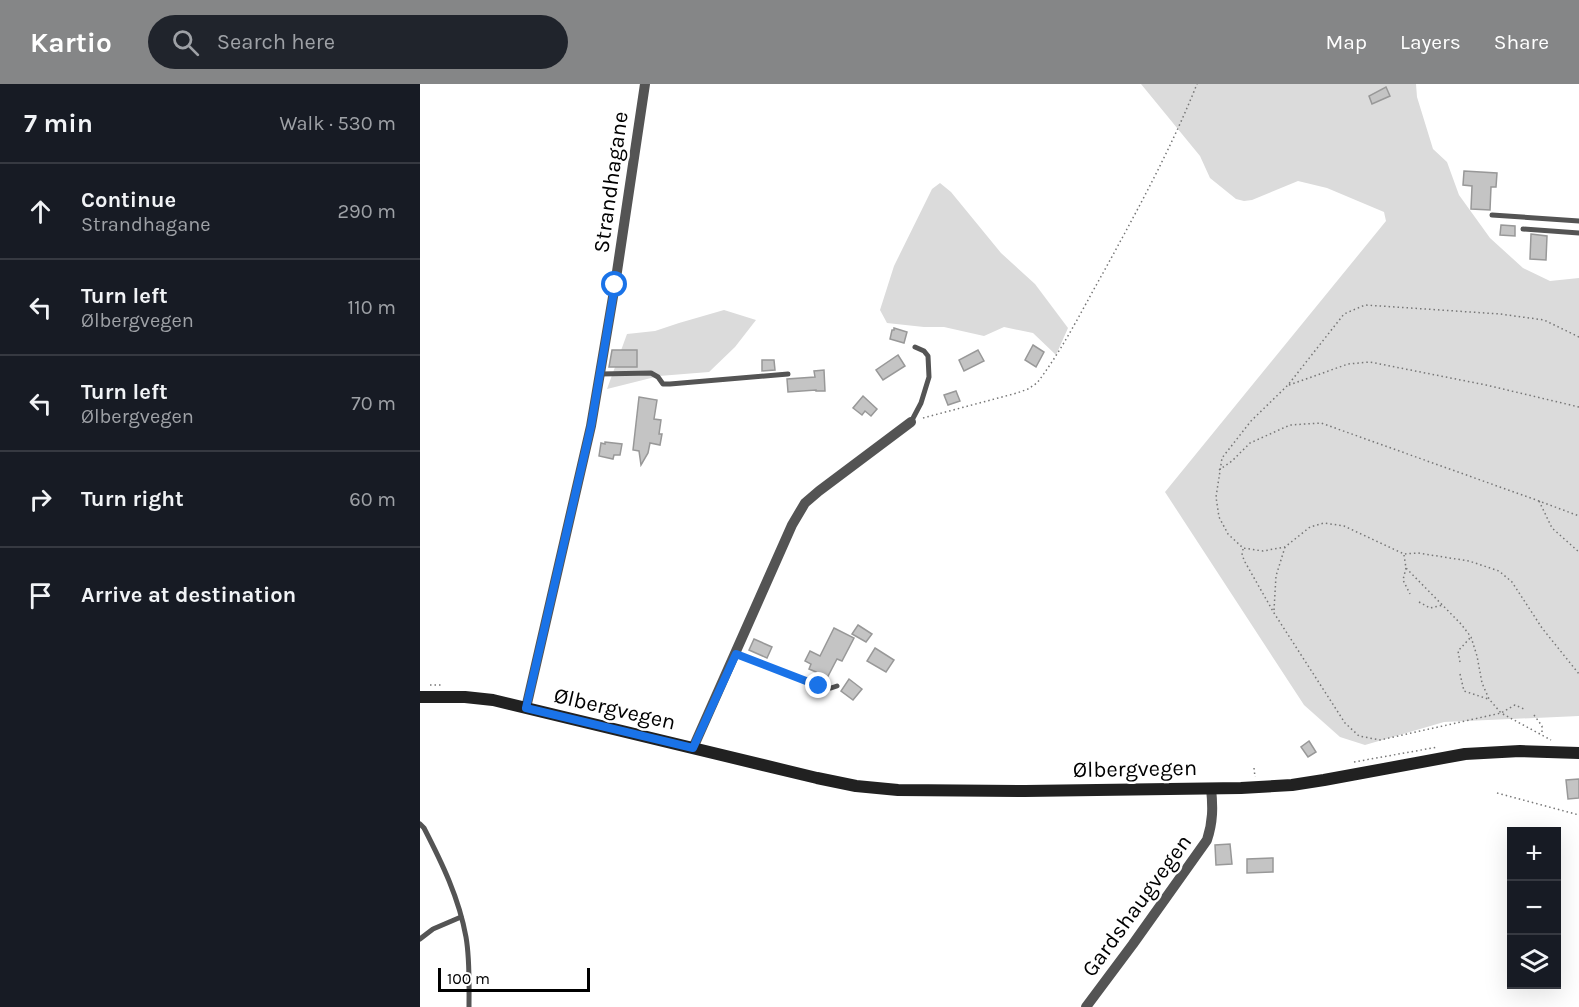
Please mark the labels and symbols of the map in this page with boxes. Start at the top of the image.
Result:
street label: Strandhagane [588,110,634,254]
route start [601,271,627,297]
route end [805,672,831,698]
street label: Ølbergvegen [551,682,678,736]
street label: Ølbergvegen [1073,755,1197,783]
street label: Gardshaugvegen [1077,829,1197,982]
scale bar [438,965,590,992]

